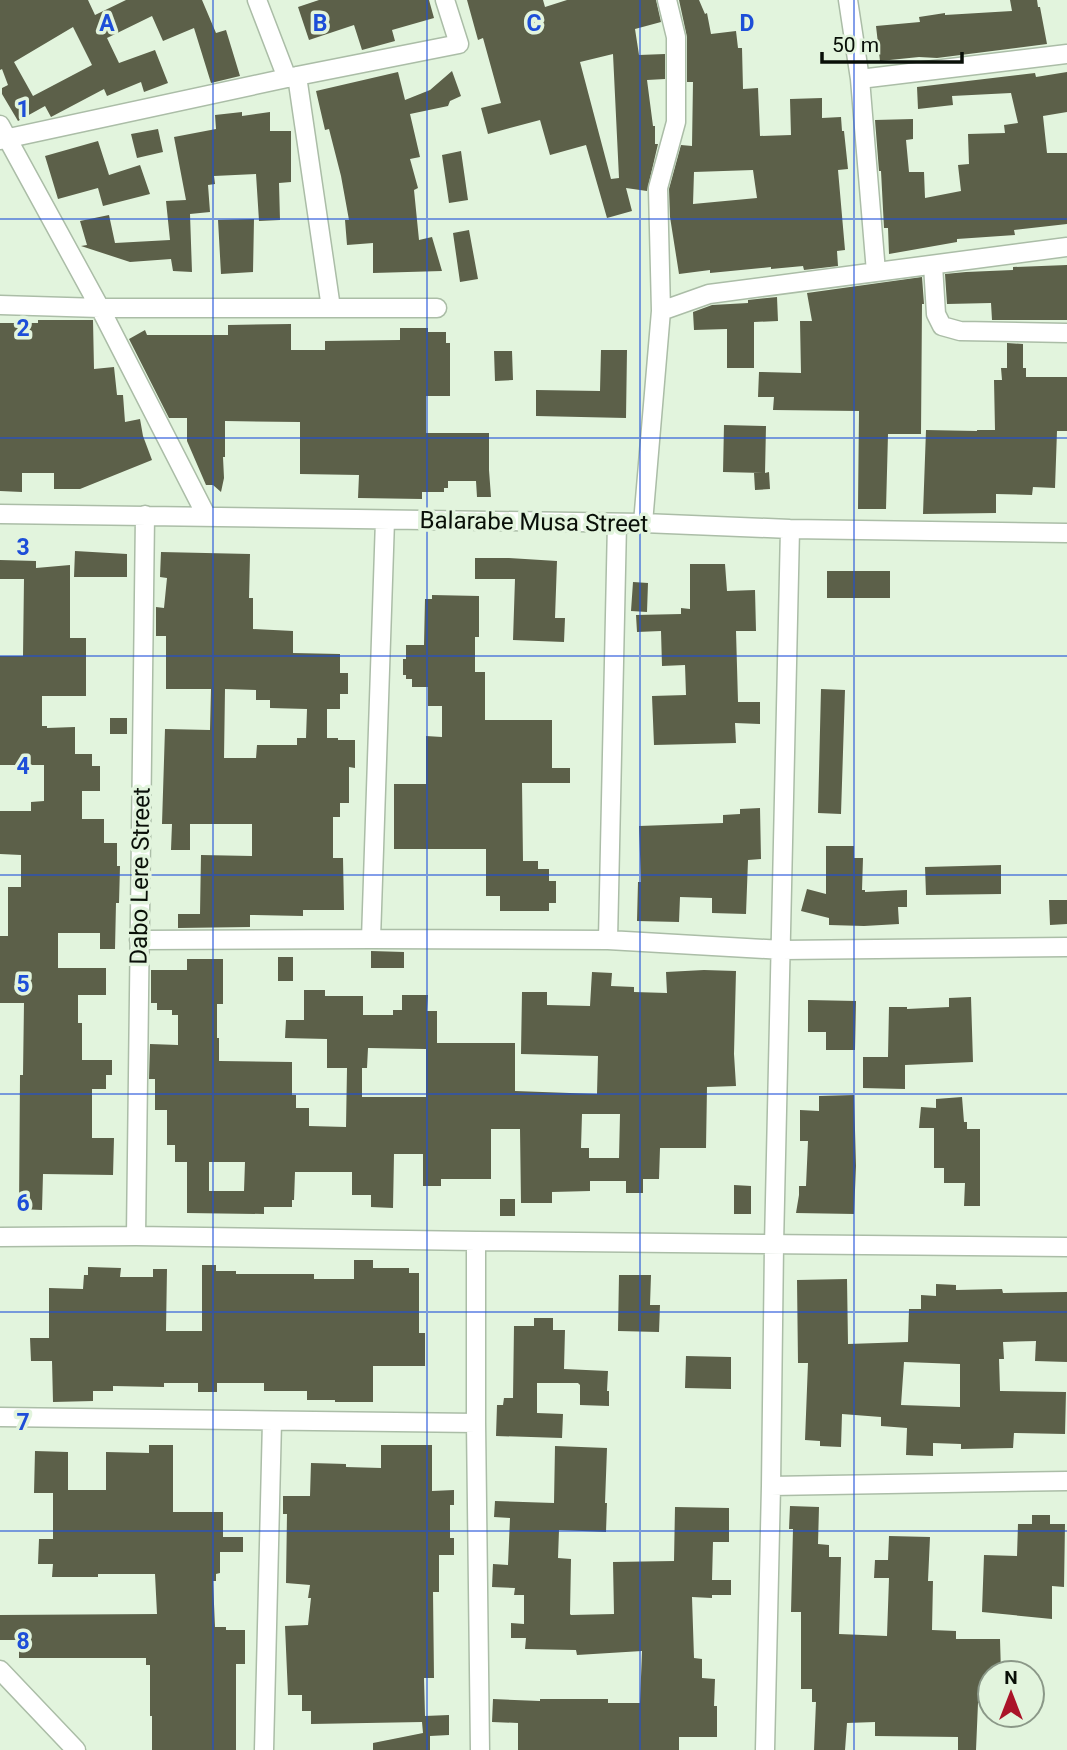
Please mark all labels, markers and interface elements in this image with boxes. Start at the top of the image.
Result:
text: A [99,10,115,37]
text: B [313,10,327,37]
text: C [526,10,542,37]
text: D [740,10,754,37]
scale bar [822,21,962,65]
text: 50 m [832,33,879,57]
text: 1 [16,96,30,123]
text: 2 [16,315,30,342]
street label: Balarabe Musa Street [419,506,649,538]
text: 3 [16,534,30,561]
text: 4 [16,753,30,780]
street label: Dabo Lere Street [124,787,156,965]
text: 5 [16,971,30,998]
text: 6 [16,1190,30,1217]
text: 7 [16,1409,30,1436]
text: 8 [16,1628,30,1655]
north arrow [976,1659,1046,1729]
text: N [1004,1666,1018,1689]

